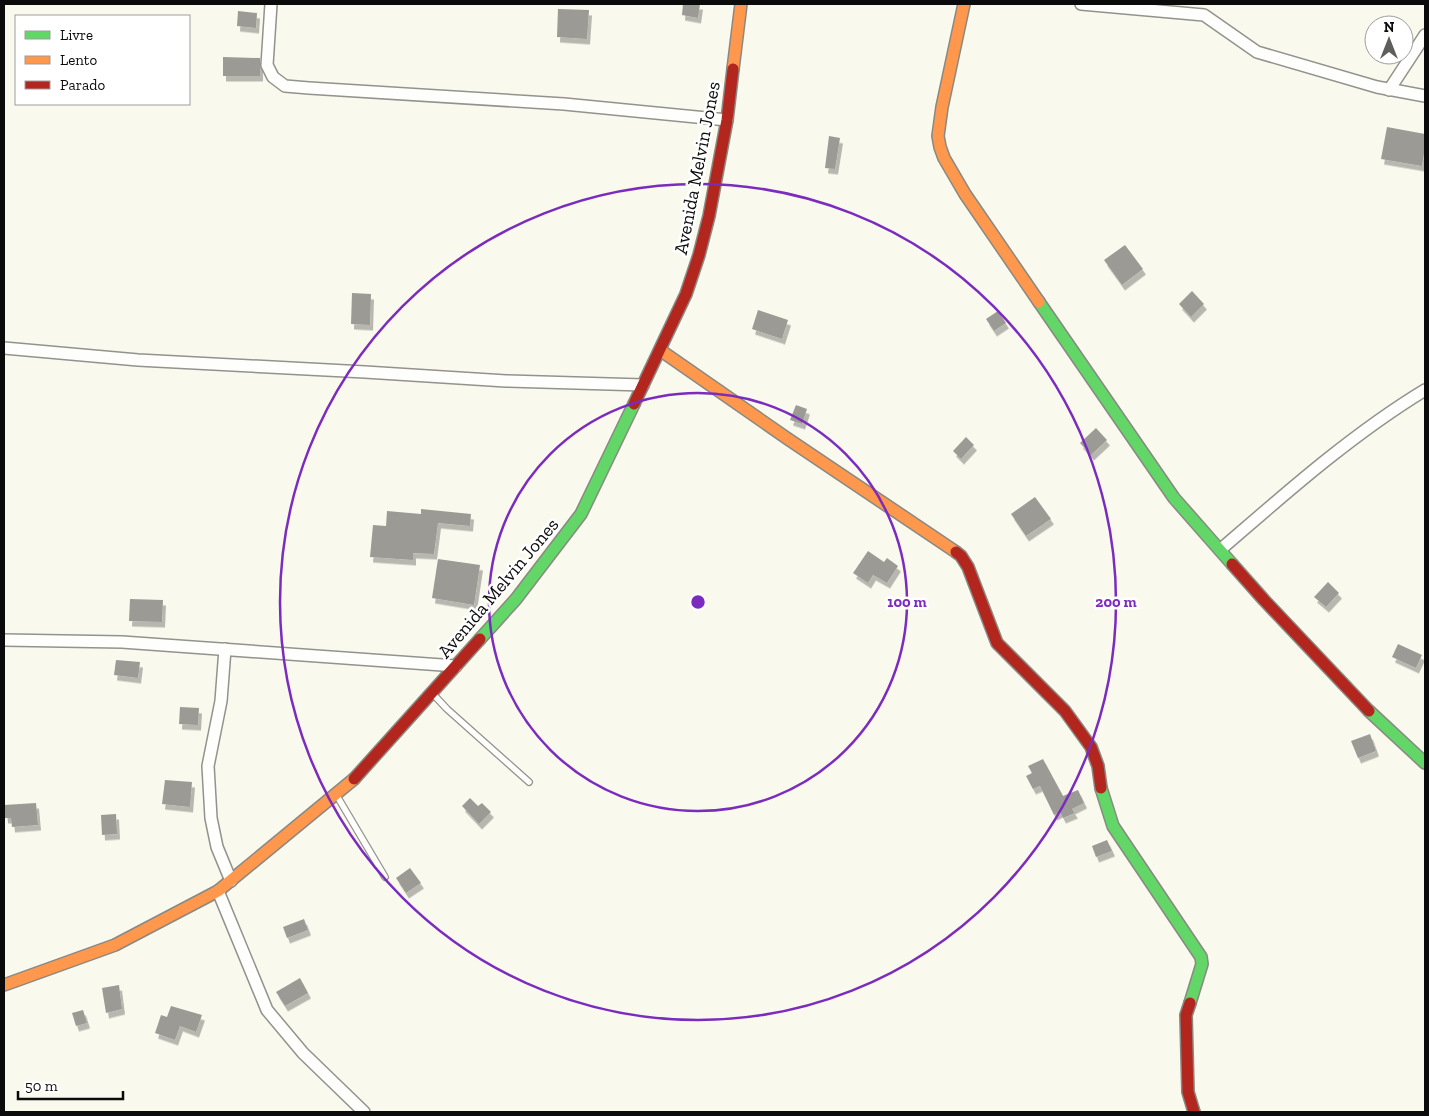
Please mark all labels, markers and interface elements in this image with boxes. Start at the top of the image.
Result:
legend [15,15,190,105]
north arrow [1364,15,1414,65]
text: N [1384,19,1395,36]
text: Livre [60,26,93,44]
text: Lento [60,51,97,69]
text: Parado [60,76,106,94]
street label: Avenida Melvin Jones [669,80,725,256]
street label: Avenida Melvin Jones [433,513,563,663]
centre of rings [689,593,707,611]
text: 100 m [887,593,927,611]
text: 200 m [1095,593,1137,611]
scale bar [18,1068,122,1100]
text: 50 m [25,1077,58,1095]

